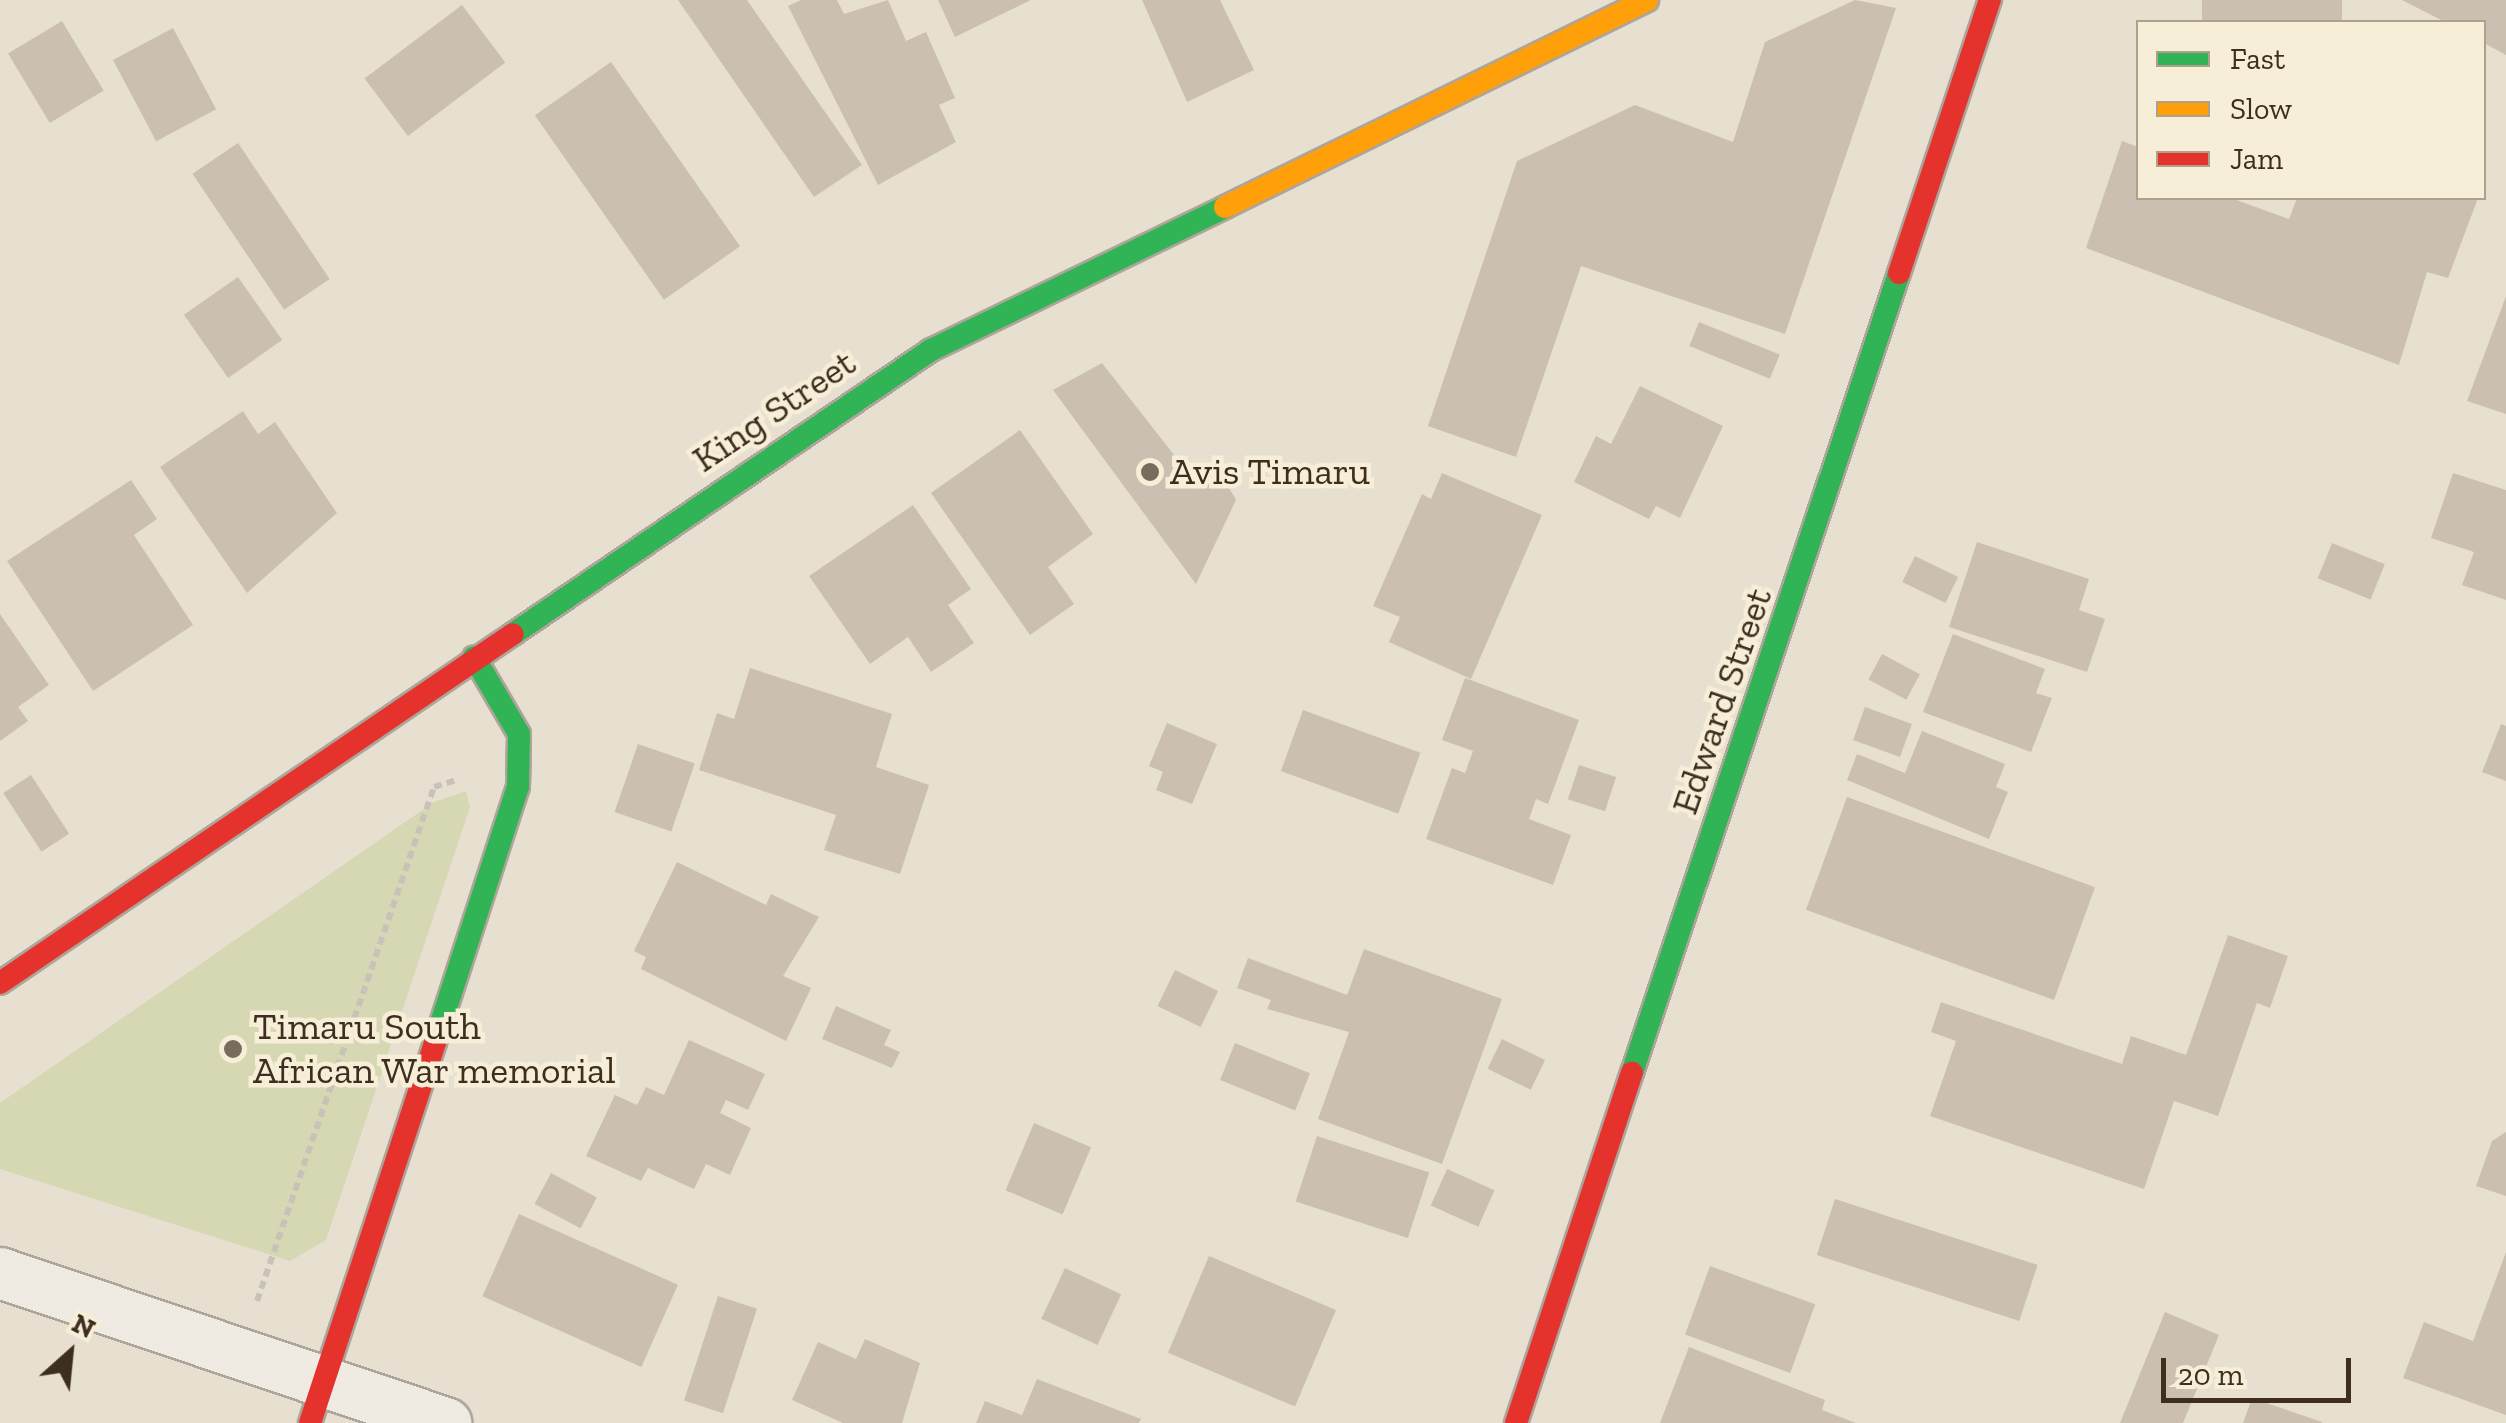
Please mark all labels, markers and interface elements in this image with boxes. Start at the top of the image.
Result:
legend [2136,20,2486,200]
text: Fast [2230,41,2285,77]
text: Slow [2230,91,2292,127]
text: Jam [2230,141,2283,177]
street label: King Street [684,340,864,482]
place label: Avis Timaru [1170,449,1371,495]
marker: Avis Timaru [1139,461,1161,483]
street label: Edward Street [1662,582,1782,820]
place label: Timaru South African War memorial [253,1004,617,1094]
marker: Timaru South African War memorial [222,1038,244,1060]
north arrow [20,1303,120,1403]
text: N [67,1306,101,1345]
scale bar [2166,1338,2356,1400]
text: 20 m [2178,1357,2243,1393]

